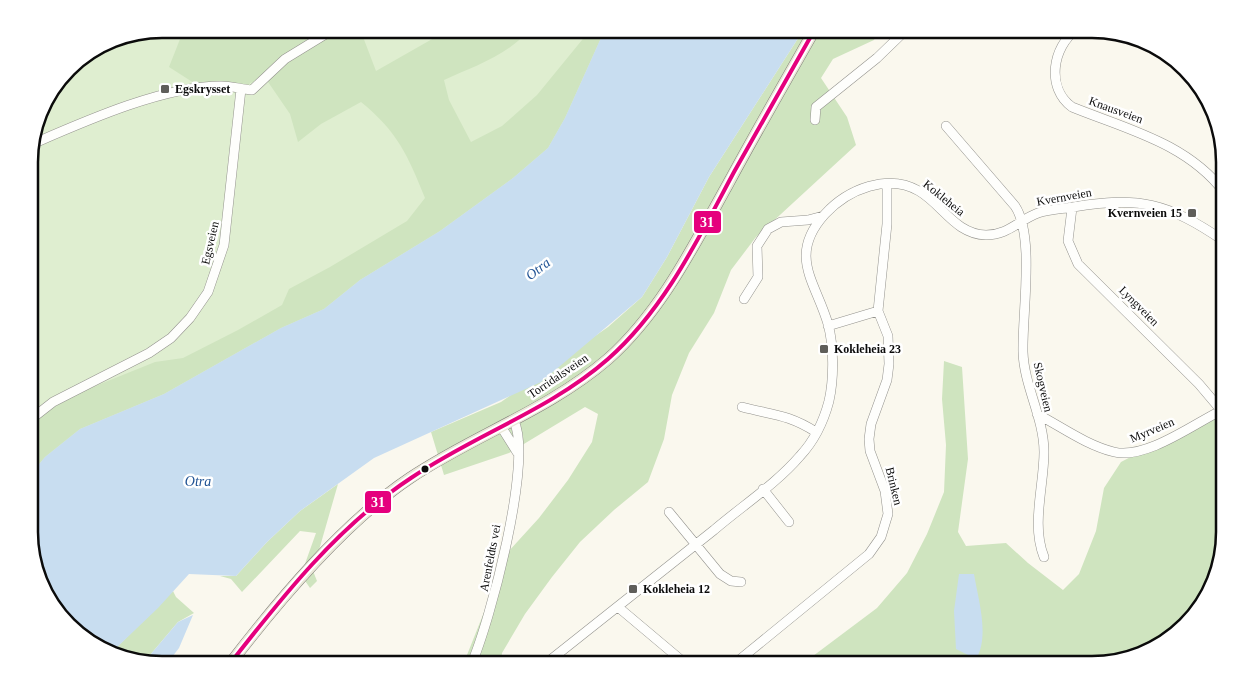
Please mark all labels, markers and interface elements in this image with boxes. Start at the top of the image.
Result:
place label: Egskrysset [175,82,230,96]
marker: Egskrysset [159,83,171,95]
street label: Knausveien [1087,94,1145,126]
street label: Kokleheia [920,177,968,219]
street label: Kvernveien [1035,185,1093,209]
place label: Kvernveien 15 [1108,206,1182,220]
marker: Kvernveien 15 [1186,207,1198,219]
line badge: 31 [693,210,722,234]
text: 31 [700,215,714,230]
street label: Egsveien [198,220,222,266]
water label: Otra [523,255,553,283]
street label: Lyngveien [1116,283,1162,329]
place label: Kokleheia 23 [834,342,901,356]
marker: Kokleheia 23 [818,343,830,355]
street label: Torridalsveien [525,351,591,401]
street label: Skogveien [1030,361,1056,413]
street label: Myrveien [1128,414,1176,446]
unlabelled marker [420,464,430,474]
street label: Brinken [883,466,905,506]
water label: Otra [185,474,211,489]
line badge: 31 [364,490,392,514]
text: 31 [371,495,385,510]
street label: Arenfeldts vei [477,522,504,593]
place label: Kokleheia 12 [643,582,710,596]
marker: Kokleheia 12 [627,583,639,595]

